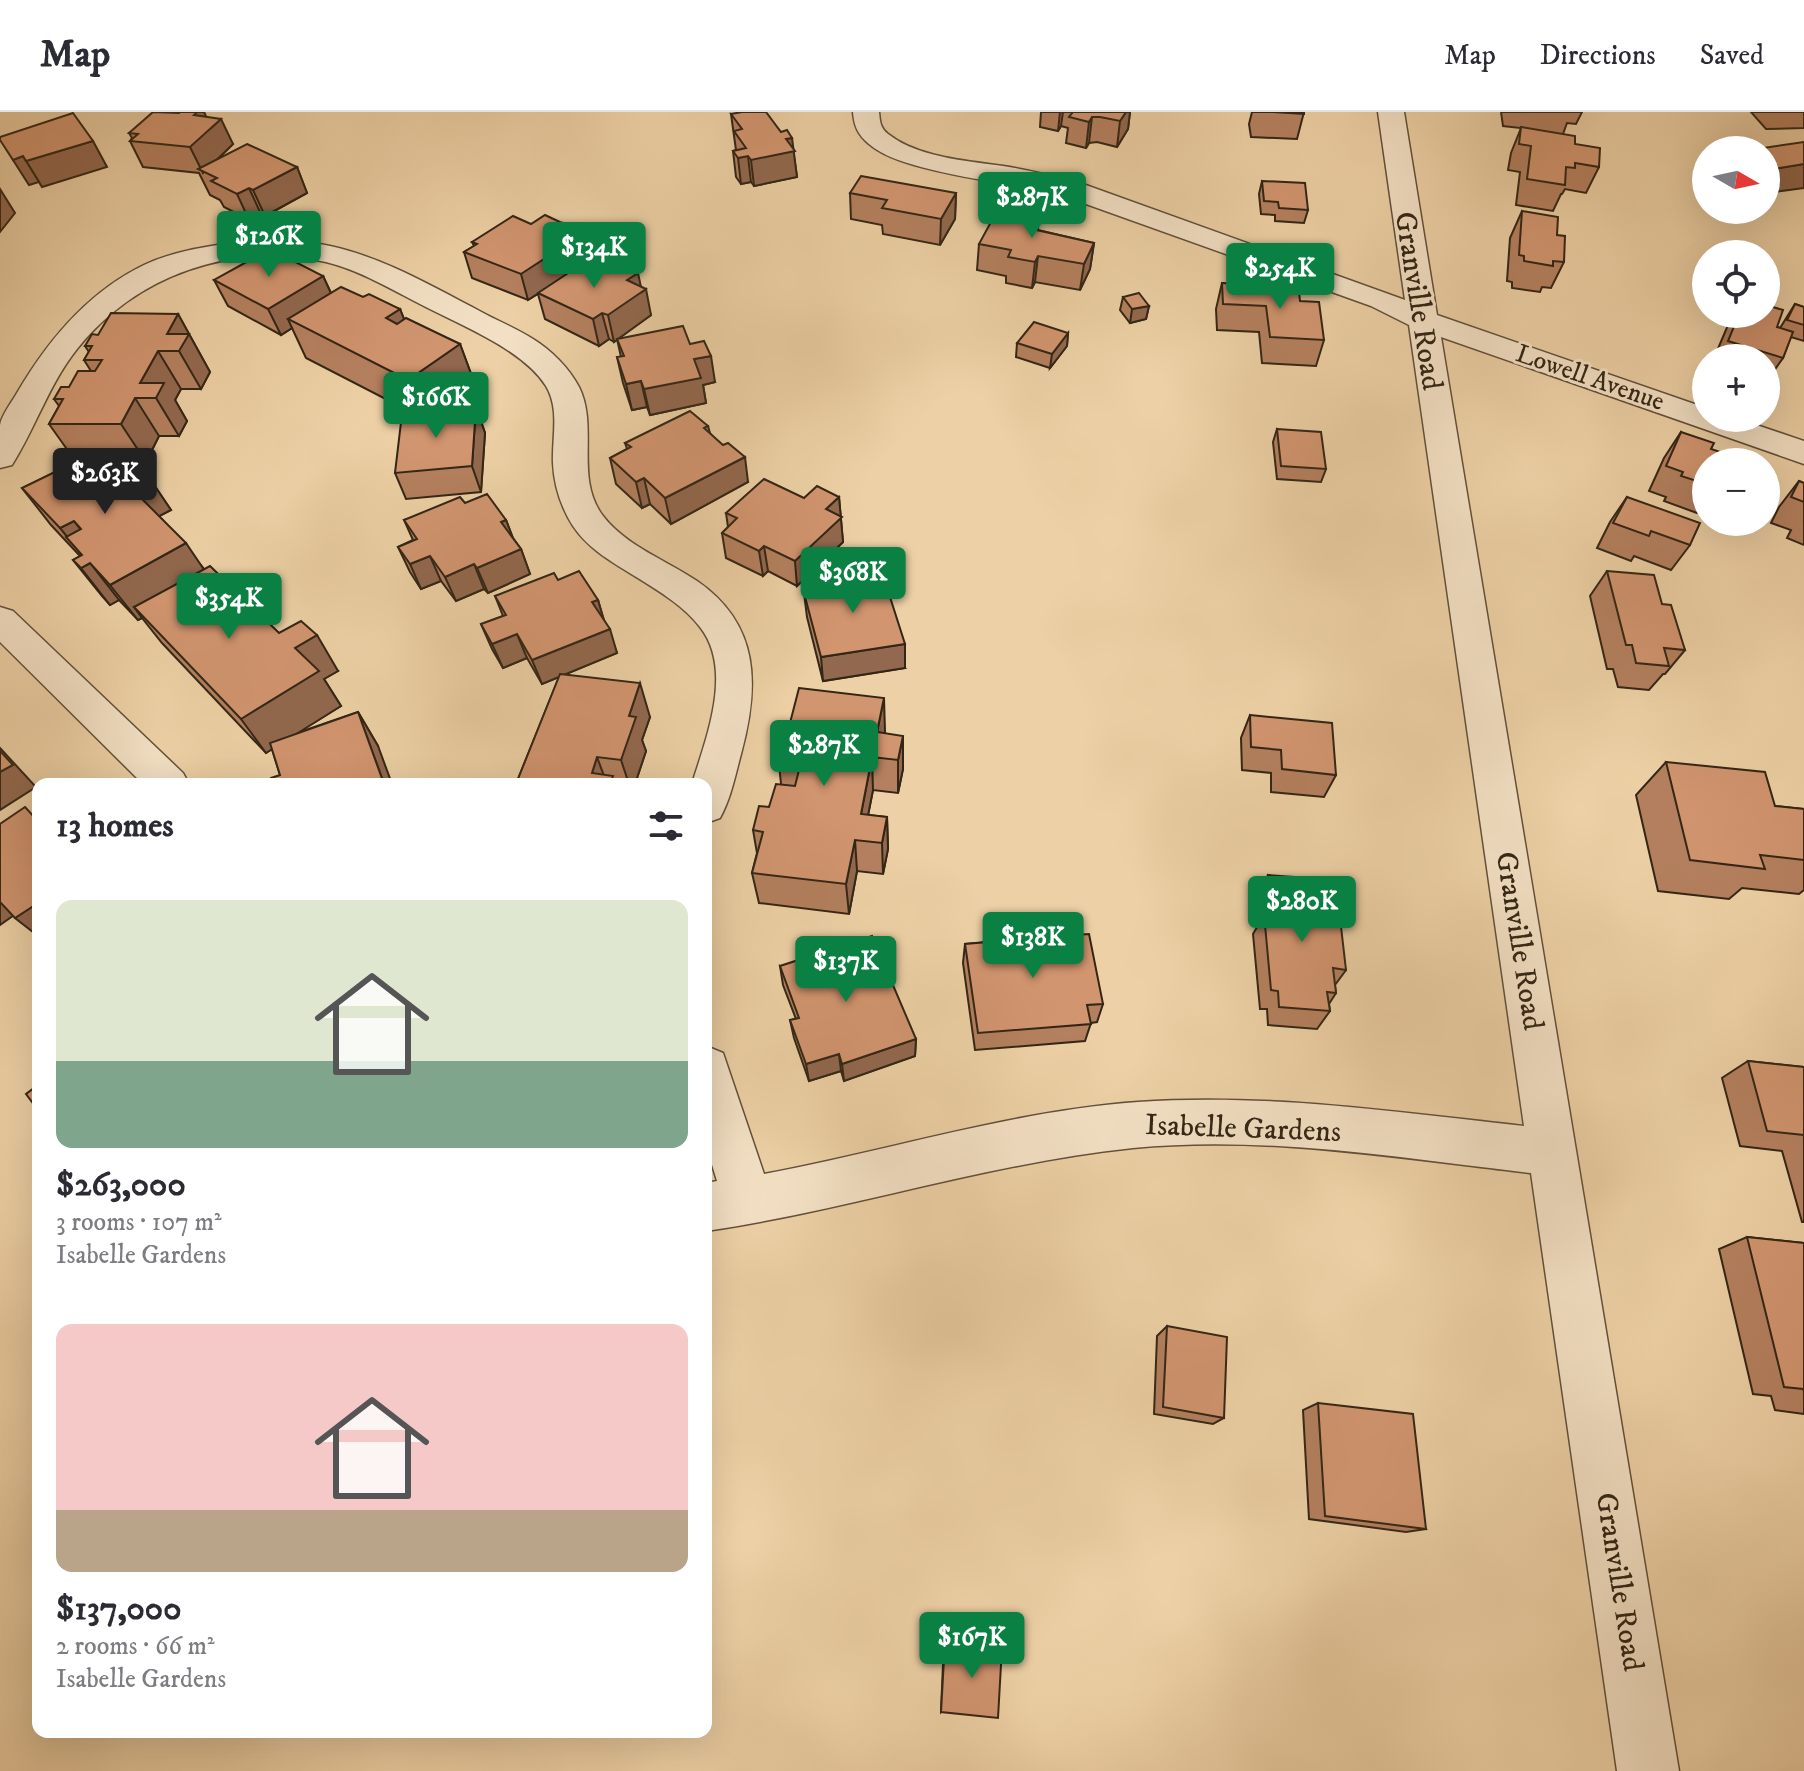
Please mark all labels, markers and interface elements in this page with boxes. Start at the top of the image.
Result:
text: Map [40,31,110,79]
text: Map [1444,38,1496,73]
text: Directions [1540,38,1656,73]
text: Saved [1700,38,1764,73]
north arrow [1692,136,1780,224]
map controls [1692,136,1780,536]
pin: $287K [976,172,1088,240]
text: $287K [996,181,1068,214]
street label: Granville Road [1386,209,1450,393]
pin: $126K [213,211,325,279]
text: $126K [235,220,303,253]
pin: $134K [538,222,650,290]
text: $134K [561,231,627,264]
button: locate [1692,240,1780,328]
pin: $254K [1224,243,1336,311]
text: $254K [1244,252,1316,285]
street label: Lowell Avenue [1511,337,1669,419]
button: + [1692,344,1780,432]
pin: $166K [380,372,492,440]
text: $166K [402,381,470,414]
pin: $263K [49,448,161,516]
button: − [1692,448,1780,536]
text: $263K [71,457,139,490]
pin: $368K [797,547,909,615]
text: $368K [819,556,887,589]
pin: $354K [173,573,285,641]
text: $354K [195,582,263,615]
pin: $287K [768,720,880,788]
text: $287K [788,729,860,762]
icon: filters [644,804,688,848]
text: 13 homes [56,805,174,847]
street label: Granville Road [1487,849,1551,1033]
pin: $280K [1246,876,1358,944]
text: $280K [1266,885,1338,918]
pin: $138K [977,912,1089,980]
text: $138K [1001,921,1065,954]
pin: $137K [790,936,902,1004]
text: $137K [813,945,879,978]
icon: home [300,952,444,1096]
street label: Isabelle Gardens [1144,1107,1342,1151]
text: $263,000 [56,1164,186,1206]
text: 3 rooms · 107 m² [56,1206,222,1239]
text: Isabelle Gardens [56,1239,226,1272]
icon: home [300,1376,444,1520]
street label: Granville Road [1587,1490,1651,1674]
text: $137,000 [56,1588,181,1630]
pin: $167K [916,1612,1028,1680]
text: $167K [937,1621,1007,1654]
text: 2 rooms · 66 m² [56,1630,215,1663]
text: Isabelle Gardens [56,1663,226,1696]

